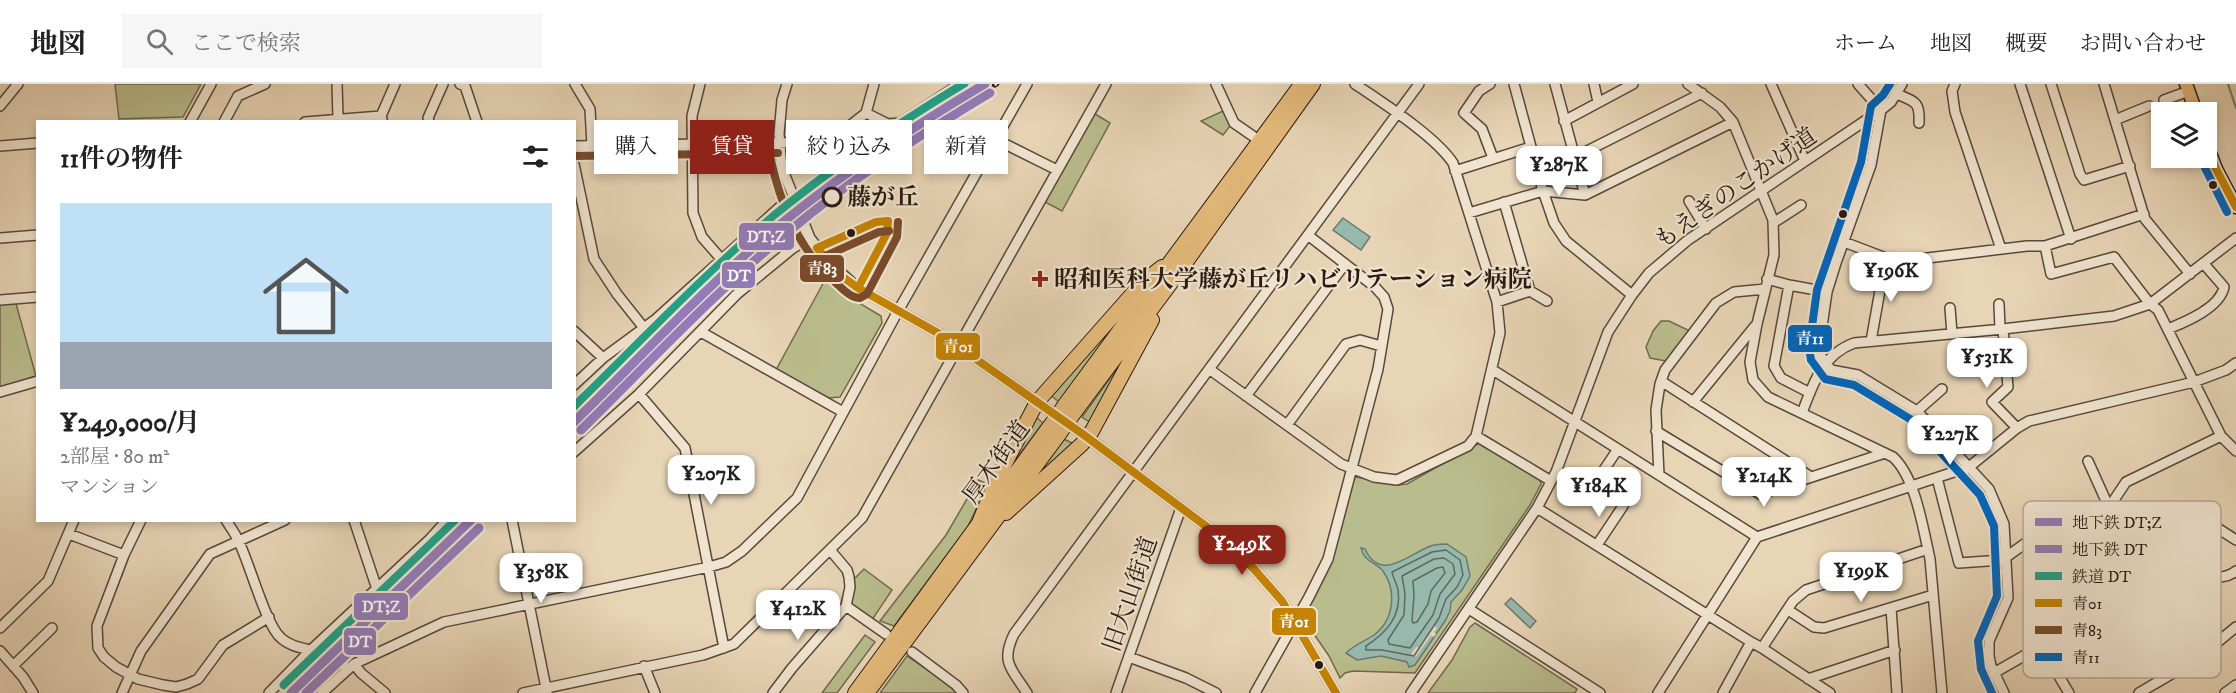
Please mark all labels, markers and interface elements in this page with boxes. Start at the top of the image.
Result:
search box [122,14,542,68]
icon: search [143,25,176,58]
text: 地図 [30,27,86,62]
text: ここで検索 [191,30,301,57]
text: ホーム [1834,31,1897,57]
text: 地図 [1930,31,1972,57]
text: 概要 [2005,31,2047,57]
text: お問い合わせ [2080,31,2206,57]
map controls [2151,102,2217,168]
button: layers [2151,102,2217,168]
chip: 購入 [594,120,678,174]
chip: 賃貸 [690,120,774,174]
chip: 絞り込み [786,120,912,174]
chip: 新着 [924,120,1008,174]
street label: もえぎのこかげ道 [1648,121,1823,256]
icon: filters [519,140,552,173]
text: 11件の物件 [60,143,183,176]
pin: ¥287K [1517,146,1601,197]
text: ¥287K [1530,153,1588,178]
unlabelled marker [2207,179,2219,191]
place label: 藤が丘 [847,183,919,213]
marker: 藤が丘 [822,187,842,207]
unlabelled marker [1837,208,1849,220]
line badge: DT;Z [738,222,795,251]
text: DT;Z [747,227,786,247]
unlabelled marker [845,227,857,239]
icon: home [252,242,360,350]
pin: ¥196K [1849,252,1933,303]
line badge: 青83 [799,254,845,283]
text: 青83 [807,259,837,279]
text: ¥196K [1863,259,1919,284]
line badge: DT [721,261,756,289]
place label: 昭和医科大学藤が丘リハビリテーション病院 [1054,265,1532,295]
text: DT [727,266,752,286]
marker: 昭和医科大学藤が丘リハビリテーション病院 [1031,270,1049,288]
line badge: 青11 [1787,324,1833,353]
text: 青11 [1796,329,1824,349]
line badge: 青01 [935,332,981,361]
text: 青01 [943,337,973,357]
pin: ¥531K [1945,338,2029,389]
text: ¥531K [1961,345,2013,370]
text: ¥249,000/月 [60,407,200,440]
street label: 厚木街道 [956,415,1037,510]
pin: ¥227K [1908,415,1992,466]
text: ¥227K [1921,422,1979,447]
text: 2部屋 · 80 m² [60,445,169,470]
pin: ¥207K [669,455,753,506]
pin: ¥214K [1722,457,1806,508]
text: ¥207K [682,462,740,487]
text: ¥214K [1736,464,1792,489]
pin: ¥184K [1557,467,1641,518]
text: ¥184K [1571,474,1627,499]
text: マンション [60,475,159,500]
legend [2023,501,2221,678]
text: 地下鉄 DT;Z [2072,513,2162,533]
pin: ¥249K [1200,525,1284,576]
text: ¥249K [1213,532,1271,557]
street label: 旧大山街道 [1097,533,1165,656]
text: 地下鉄 DT [2072,540,2147,560]
pin: ¥199K [1819,552,1903,603]
pin: ¥358K [499,553,583,604]
text: ¥199K [1834,559,1888,584]
text: ¥358K [514,560,568,585]
text: 鉄道 DT [2071,567,2131,587]
pin: ¥412K [756,590,840,641]
line badge: DT;Z [353,592,409,621]
text: 青01 [2072,594,2103,614]
text: DT;Z [362,597,401,617]
text: ¥412K [770,597,826,622]
line badge: 青01 [1271,607,1317,636]
text: 青01 [1279,612,1309,632]
text: 青83 [2072,621,2102,641]
line badge: DT [343,627,377,656]
text: DT [348,632,373,652]
text: 青11 [2072,648,2100,668]
unlabelled marker [1313,659,1325,671]

